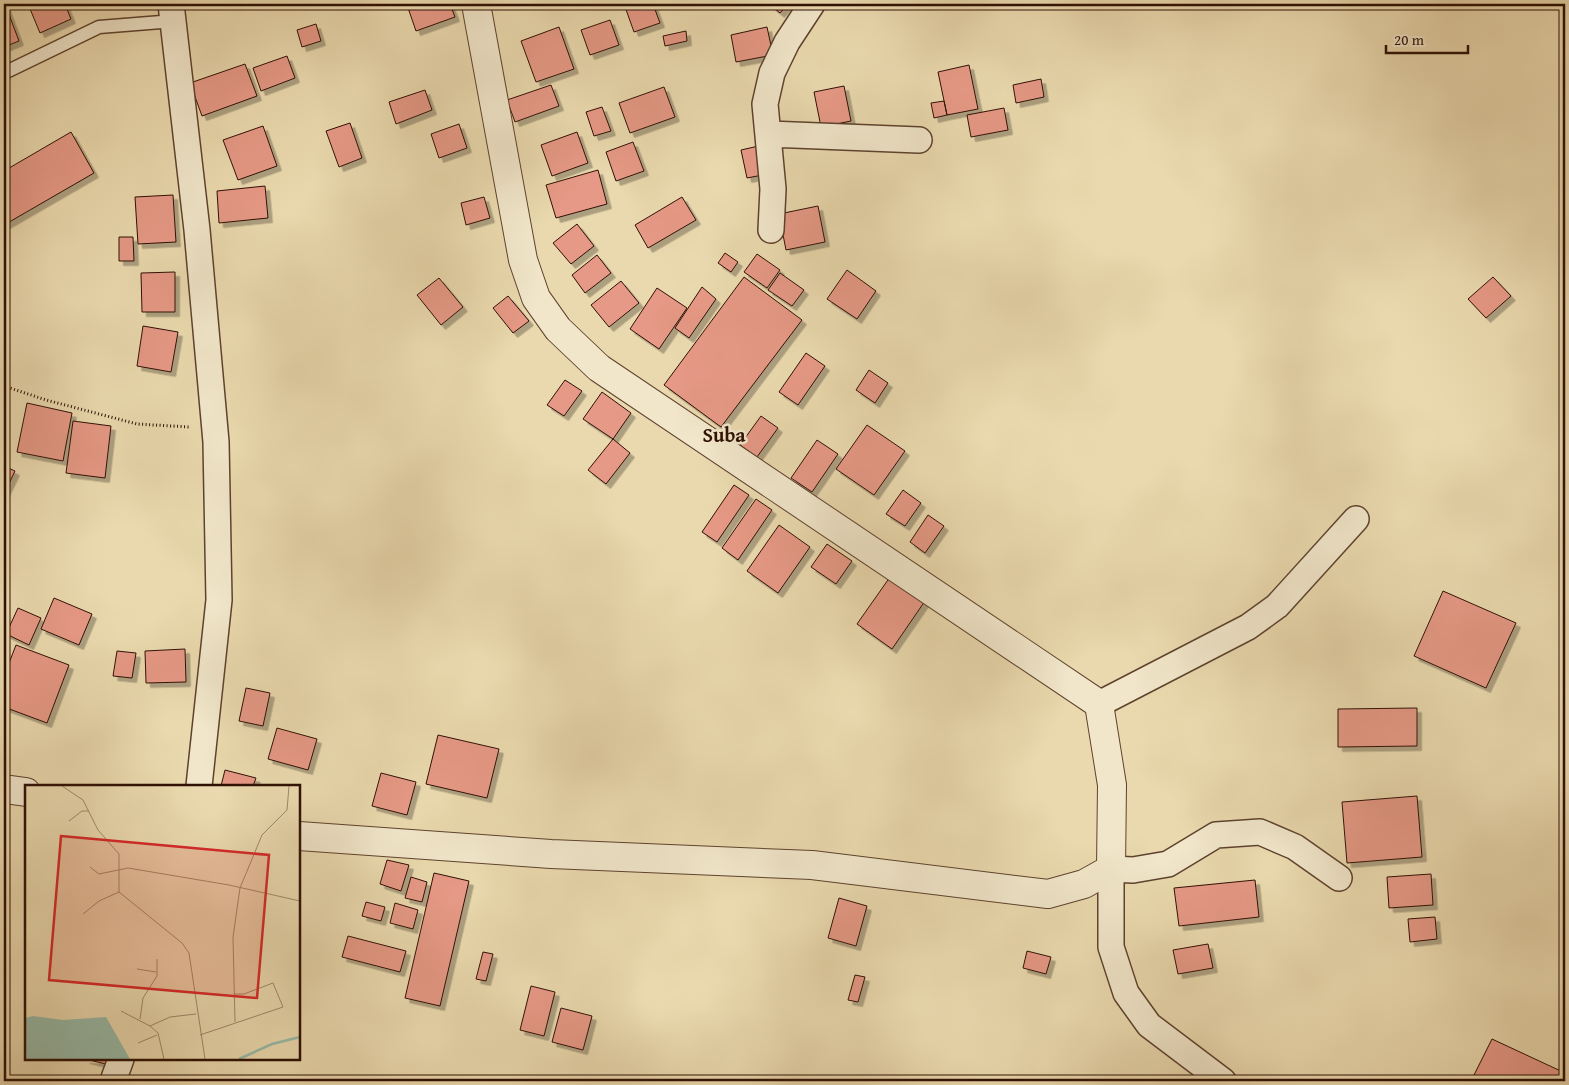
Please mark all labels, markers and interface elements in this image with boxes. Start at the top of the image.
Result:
scale bar [1386,22,1469,54]
text: 20 m [1394,29,1425,50]
district label: Suba [702,420,746,449]
inset map [25,785,300,1060]

